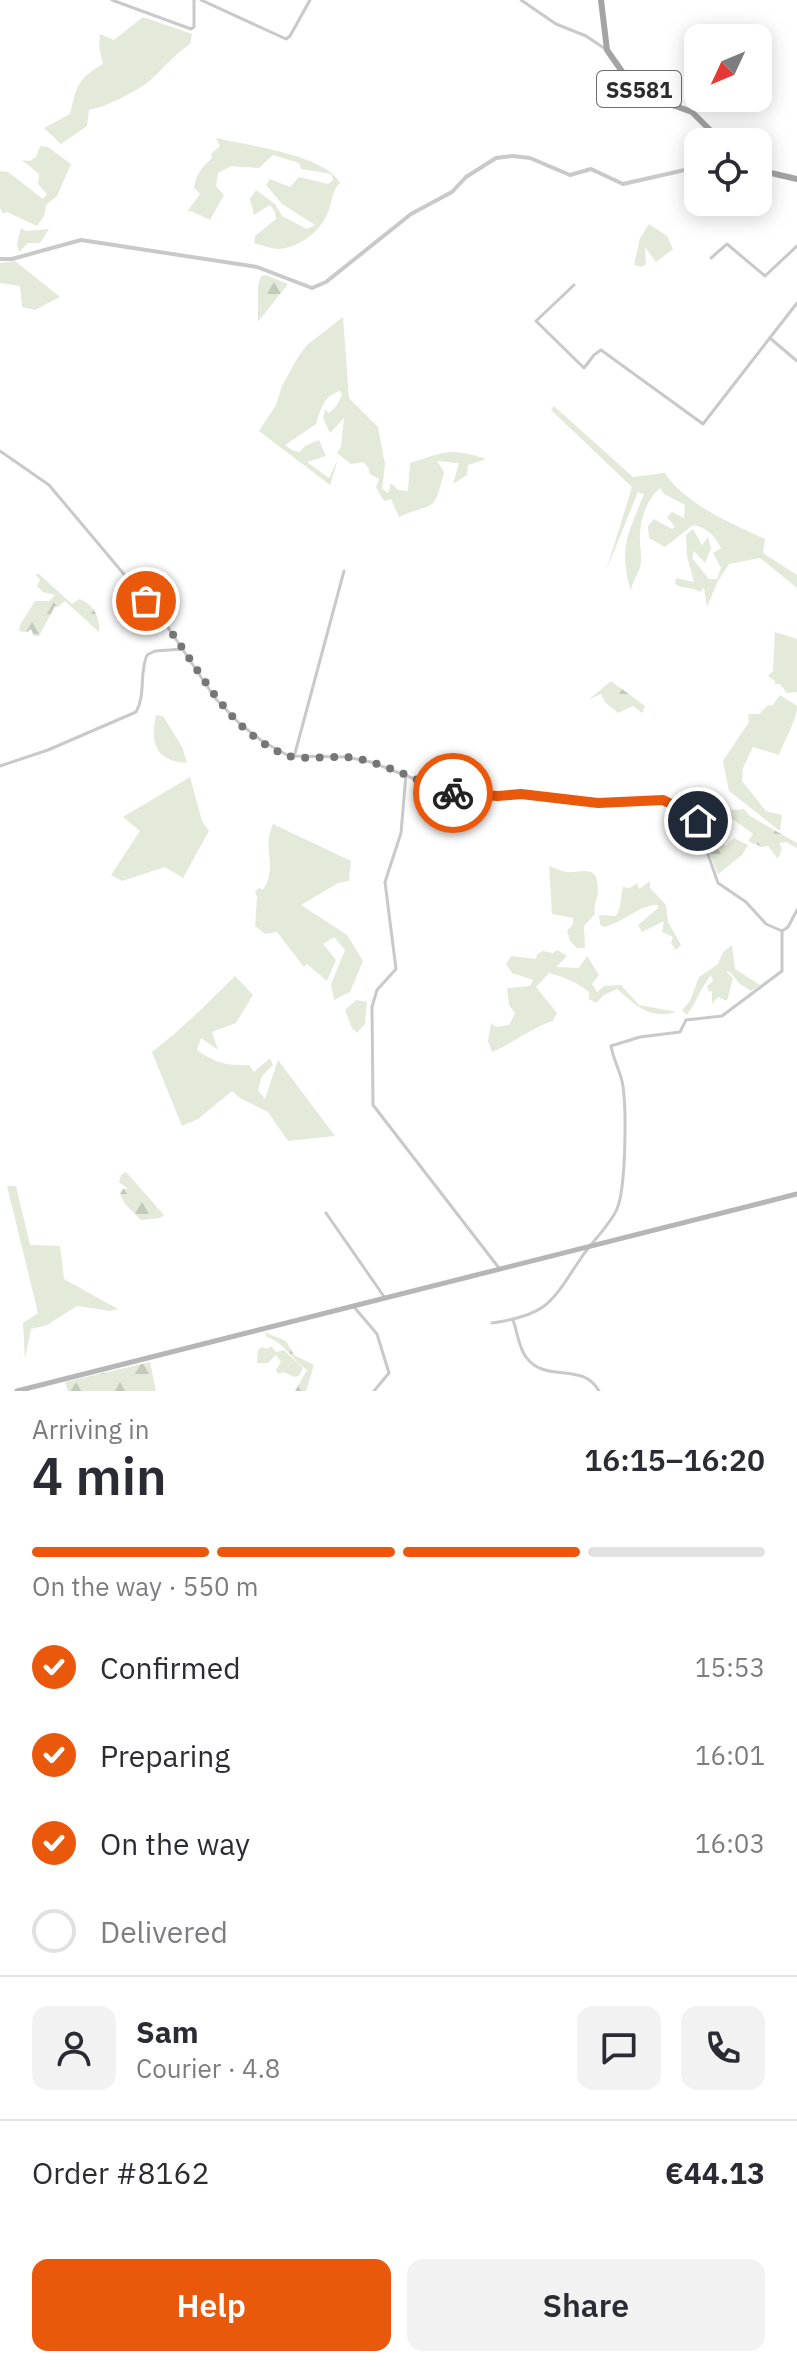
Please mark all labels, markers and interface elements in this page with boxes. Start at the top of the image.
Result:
north arrow [684,24,772,112]
map controls [684,24,772,216]
road number: SS581 [597,71,681,107]
button: locate [684,128,772,216]
pin [112,567,180,635]
icon: bag [124,579,168,623]
courier [413,753,493,833]
icon: bike [431,771,475,815]
pin [664,787,732,855]
icon: home [676,799,720,843]
text: Arriving in [32,1412,149,1446]
text: 16:15–16:20 [584,1440,765,1479]
text: 4 min [32,1442,167,1509]
text: On the way · 550 m [32,1569,258,1603]
icon: check [32,1645,76,1689]
text: Confirmed [100,1648,241,1687]
text: 15:53 [695,1650,765,1684]
icon: check [32,1733,76,1777]
text: Preparing [100,1736,230,1775]
text: 16:01 [695,1738,765,1772]
icon: check [32,1821,76,1865]
text: On the way [100,1824,250,1863]
text: 16:03 [695,1826,765,1860]
text: Delivered [100,1912,228,1951]
button: person [32,2006,116,2090]
button: chat [577,2006,661,2090]
button: phone [681,2006,765,2090]
text: Sam [136,2012,199,2051]
text: Courier · 4.8 [136,2051,280,2085]
text: Order #8162 [32,2153,209,2192]
text: €44.13 [665,2153,765,2192]
button: Help [32,2259,391,2351]
button: Share [407,2259,765,2351]

